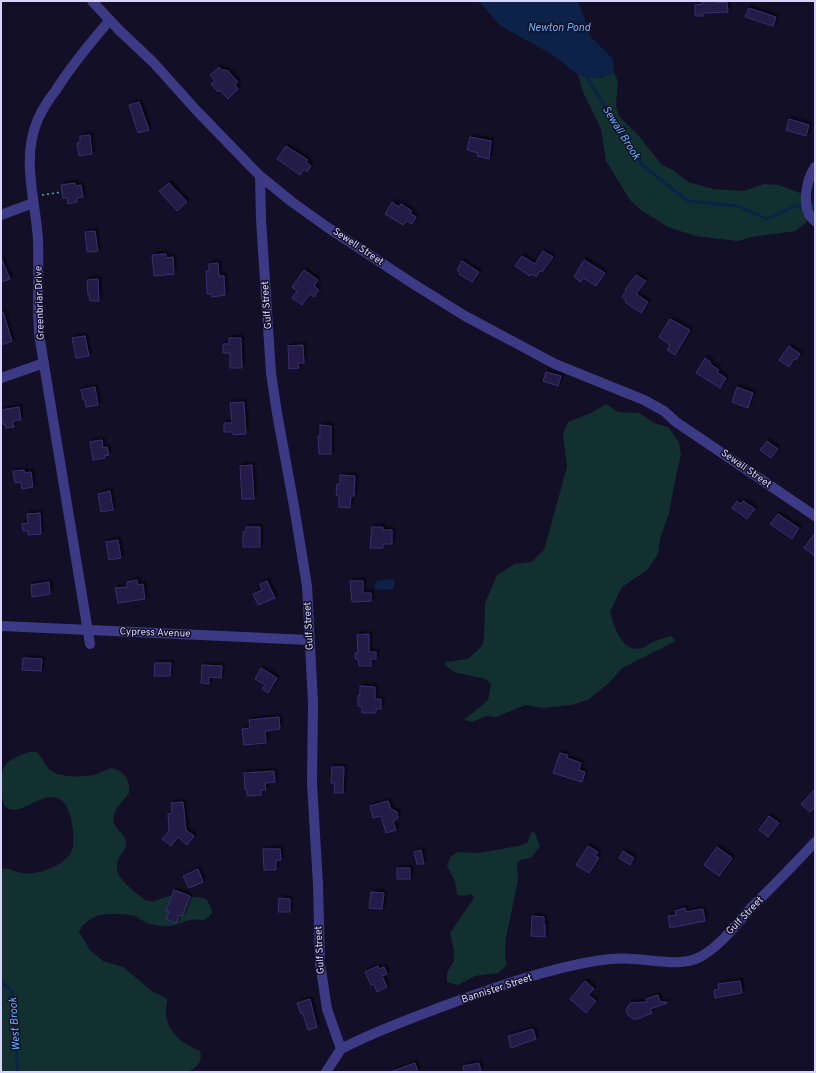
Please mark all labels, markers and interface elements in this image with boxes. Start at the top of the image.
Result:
water label: Newton Pond [528,21,591,35]
water label: Sewall Brook [599,103,643,163]
street label: Sewell Street [330,225,386,269]
street label: Greenbriar Drive [32,266,48,340]
street label: Gulf Street [259,280,275,330]
street label: Sewall Street [718,447,774,491]
street label: Gulf Street [301,601,317,650]
street label: Cypress Avenue [119,625,191,641]
street label: Gulf Street [724,894,767,938]
street label: Gulf Street [312,925,328,974]
street label: Bannister Street [460,971,534,1007]
water label: West Brook [6,996,24,1051]

